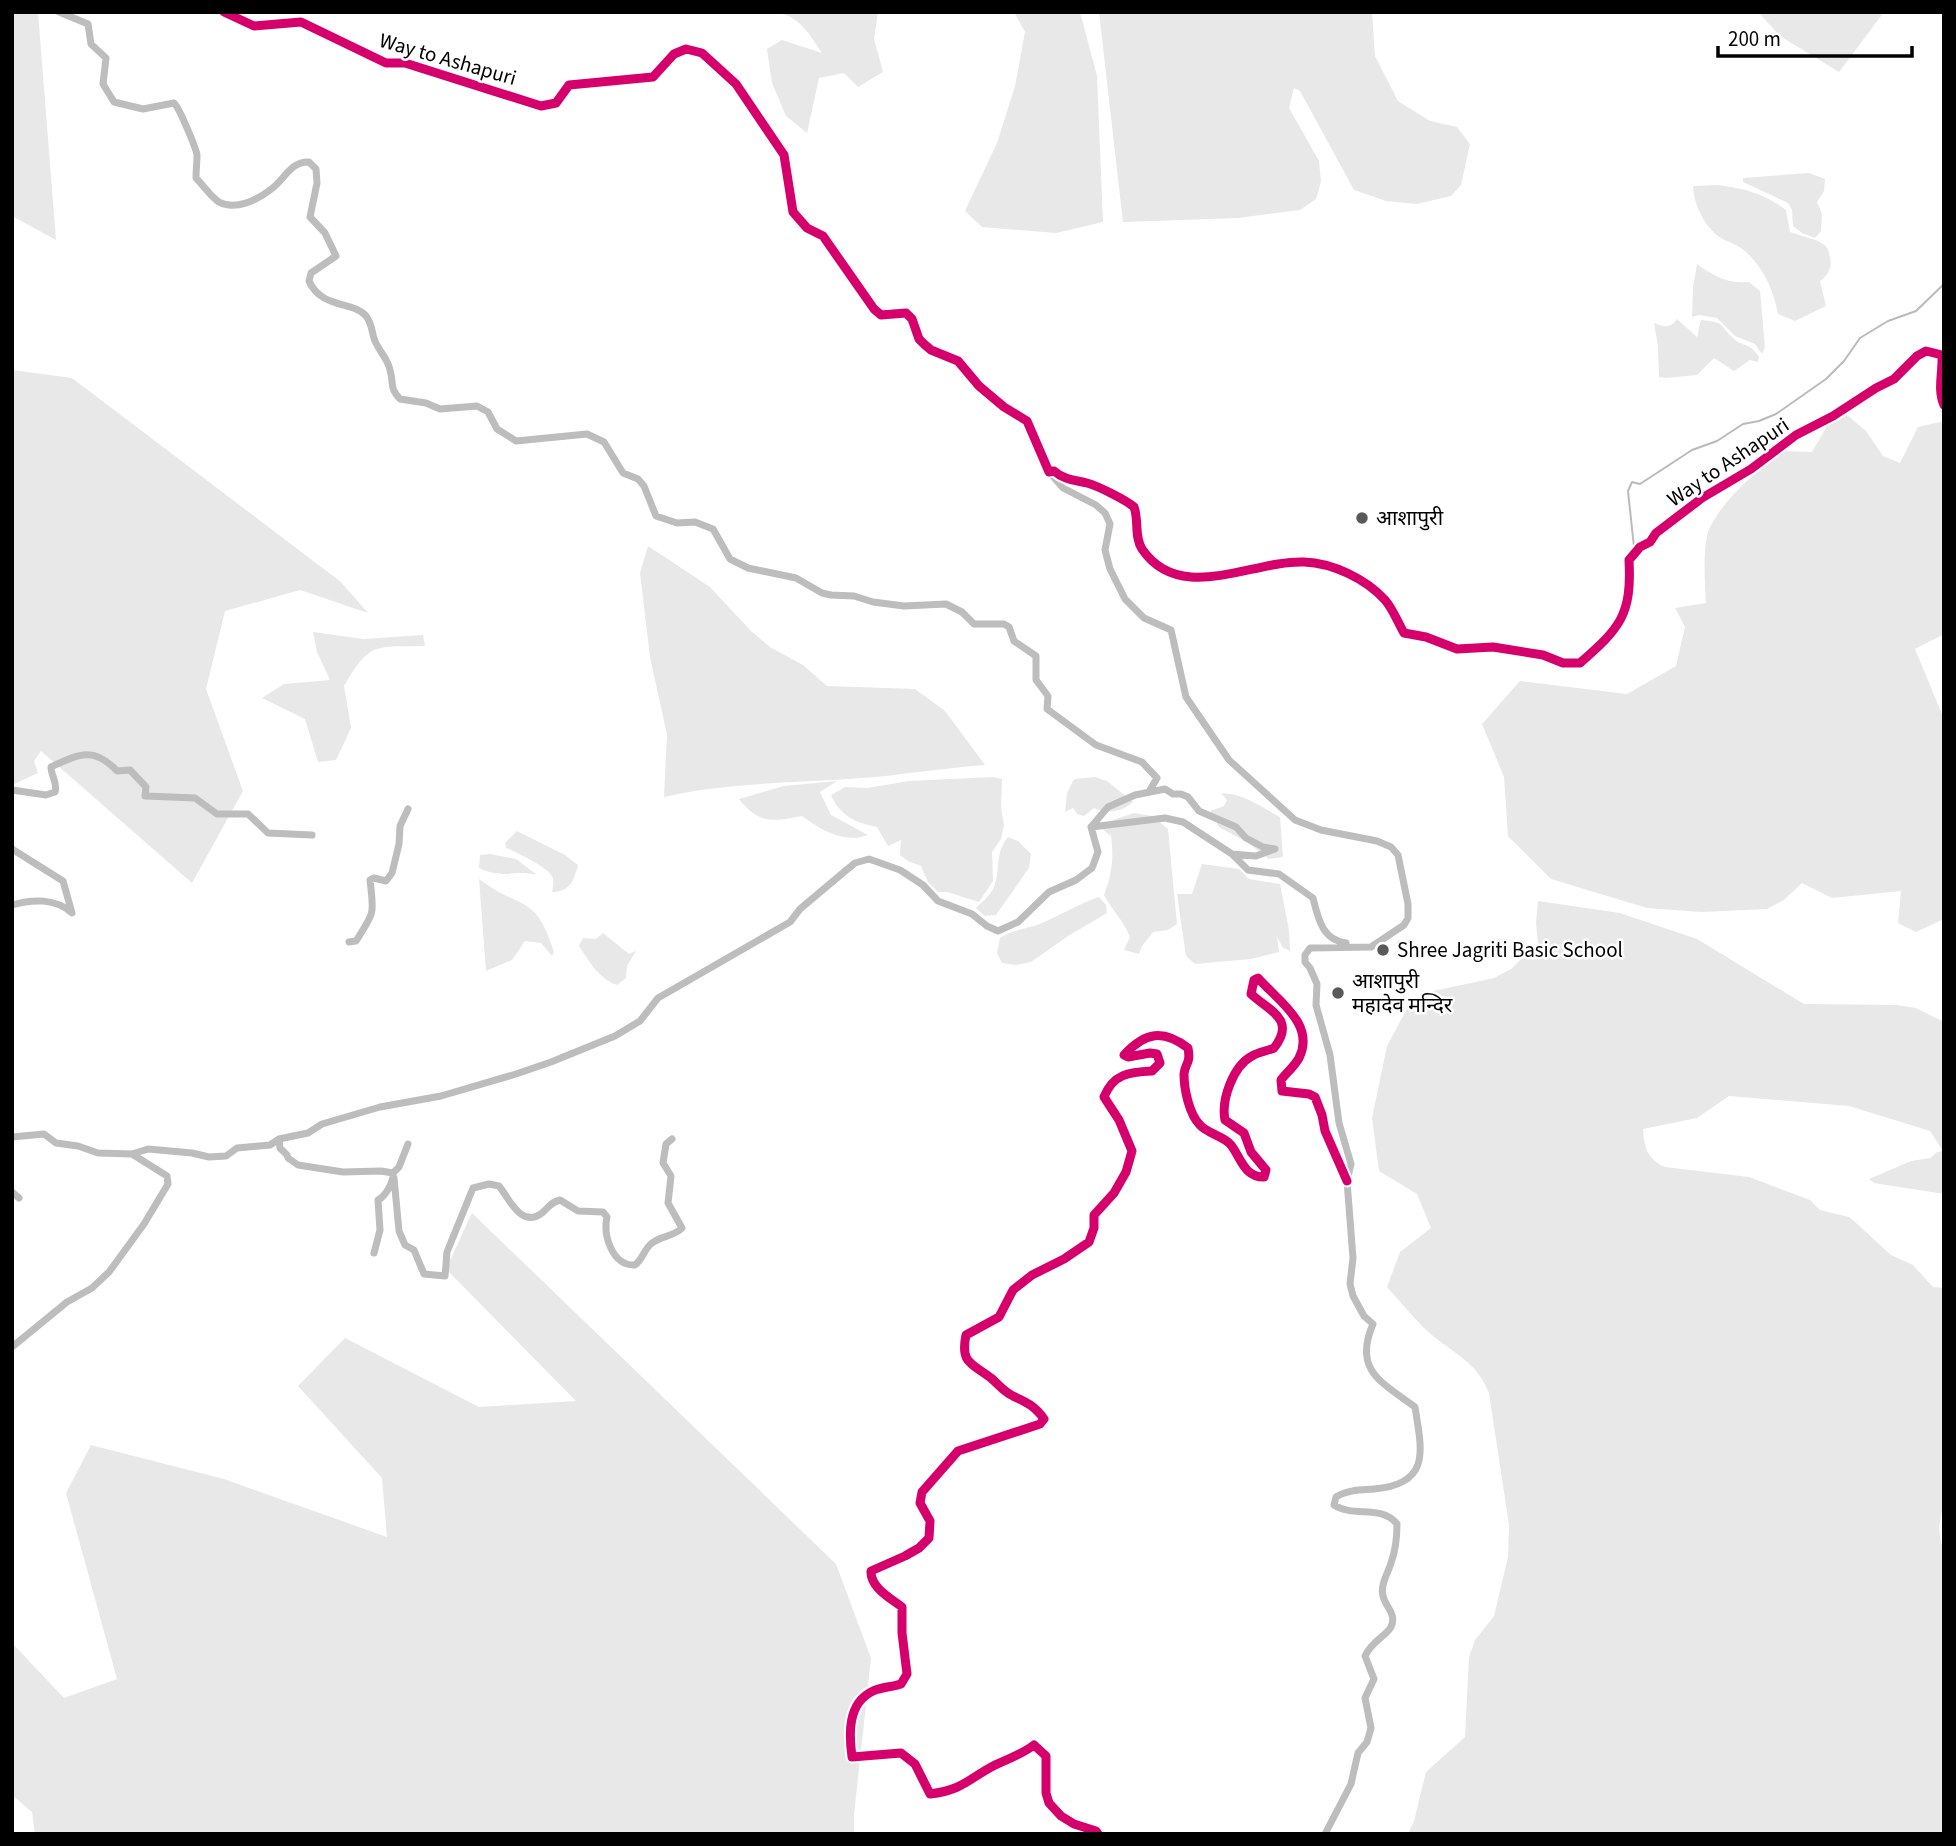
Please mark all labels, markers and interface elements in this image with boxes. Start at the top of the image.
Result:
scale bar [1718,14,1912,58]
text: 200 m [1728,24,1781,54]
street label: Way to Ashapuri [376,25,520,93]
street label: Way to Ashapuri [1661,410,1795,514]
place label: आशापुरी [1376,503,1444,533]
marker: आशापुरी [1354,510,1370,526]
place label: Shree Jagriti Basic School [1397,935,1623,965]
marker: Shree Jagriti Basic School [1375,942,1391,958]
place label: आशापुरी महादेव मन्दिर [1352,966,1453,1020]
marker: आशापुरी महादेव मन्दिर [1330,985,1346,1001]

